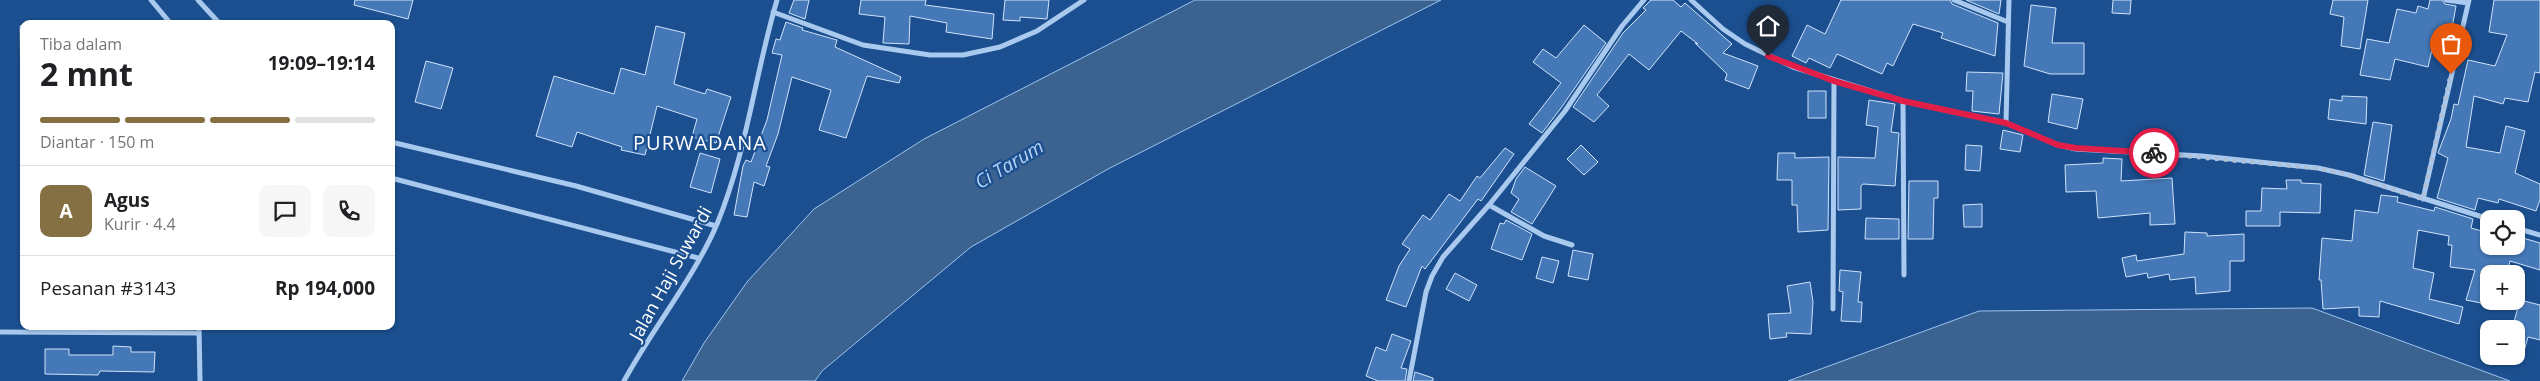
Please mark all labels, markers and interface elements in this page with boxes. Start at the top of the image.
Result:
pin [1747,5,1789,56]
icon: home [1754,12,1782,40]
pin [2430,23,2472,74]
icon: bag [2437,30,2465,58]
text: Tiba dalam [40,33,122,55]
text: 19:09–19:14 [268,50,375,76]
text: 2 mnt [40,52,133,95]
courier [2129,128,2179,178]
district label: PURWADANA [633,129,767,156]
text: Diantar · 150 m [40,131,154,153]
water label: Ci Tarum [970,133,1048,195]
icon: bike [2140,139,2168,167]
button: chat [259,185,311,237]
button: phone [323,185,375,237]
text: Agus [104,187,150,213]
text: A [59,198,73,224]
street label: Jalan Haji Suwardi [622,202,717,346]
map controls [2480,210,2525,365]
button: locate [2480,210,2525,255]
text: Kurir · 4.4 [104,213,176,235]
button: + [2480,265,2525,310]
text: Pesanan #3143 [40,275,176,301]
text: Rp 194,000 [275,275,375,301]
button: − [2480,320,2525,365]

